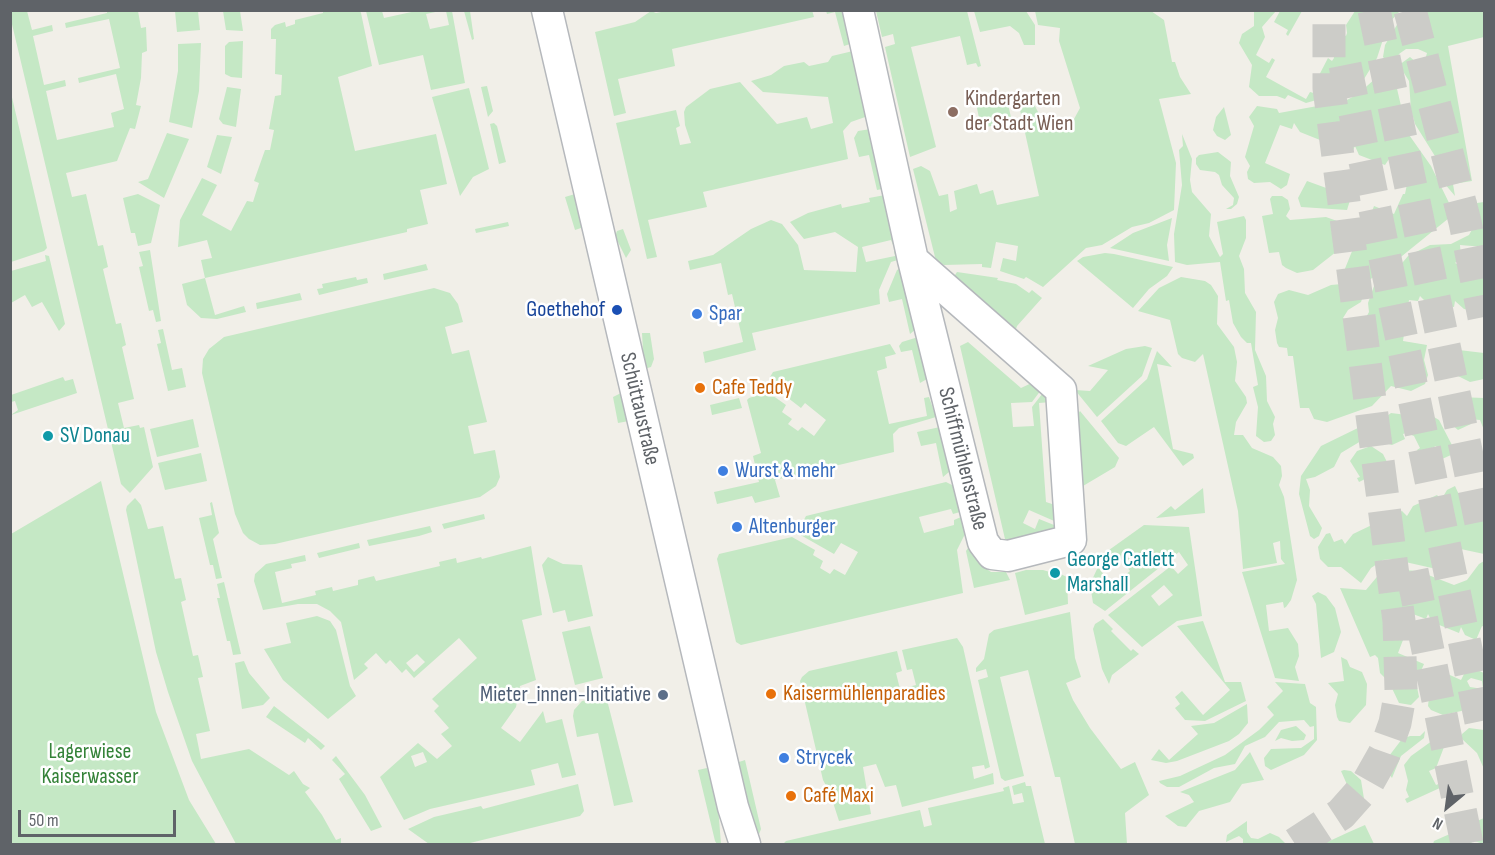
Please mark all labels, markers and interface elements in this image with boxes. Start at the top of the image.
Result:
place label: Kindergarten der Stadt Wien [965,86,1073,138]
marker: Kindergarten der Stadt Wien [946,105,960,119]
place label: Goethehof [526,297,605,323]
place label: Spar [709,301,742,327]
marker: Goethehof [610,303,624,317]
marker: Spar [690,307,704,321]
street label: Schüttaustraße [613,350,665,468]
place label: Cafe Teddy [712,375,792,401]
marker: Cafe Teddy [693,381,707,395]
street label: Schiffmühlenstraße [931,385,993,533]
place label: SV Donau [60,423,130,449]
marker: SV Donau [41,429,55,443]
place label: Wurst & mehr [735,458,836,484]
marker: Wurst & mehr [716,464,730,478]
place label: Altenburger [749,514,835,540]
marker: Altenburger [730,520,744,534]
place label: George Catlett Marshall [1067,547,1174,598]
marker: George Catlett Marshall [1048,566,1062,580]
place label: Kaisermühlenparadies [783,681,946,707]
place label: Mieter_innen-Initiative [480,682,651,708]
marker: Kaisermühlenparadies [764,687,778,701]
marker: Mieter_innen-Initiative [656,688,670,702]
park label: Lagerwiese Kaiserwasser [41,739,139,790]
place label: Strycek [796,745,853,771]
marker: Strycek [777,751,791,765]
north arrow [1417,777,1477,837]
place label: Café Maxi [803,783,874,809]
marker: Café Maxi [784,789,798,803]
scale bar [21,798,178,836]
text: 50 m [29,810,59,831]
text: N [1430,813,1446,834]

